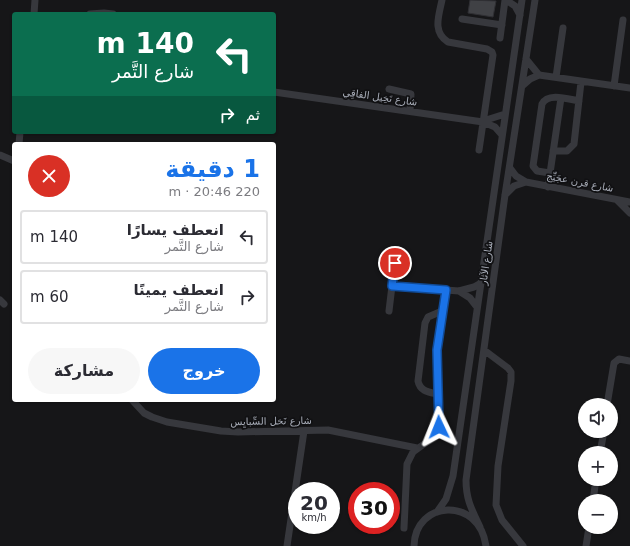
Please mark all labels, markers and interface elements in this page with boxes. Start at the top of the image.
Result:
text: 140 m [97,27,194,60]
icon: left [208,28,260,80]
text: شارع التَّمر [112,61,194,82]
street label: شارع نَخِيل الفاقِي [342,86,418,109]
icon: right [216,104,238,126]
text: ثم [246,106,260,124]
button: close [28,155,70,197]
text: 1 دقيقة [165,155,260,183]
street label: شارع قرن عجَيِّج [545,170,614,195]
text: 220 m · 20:46 [169,184,260,199]
text: انعطف يسارًا [127,221,224,239]
icon: left [236,226,258,248]
text: 140 m [30,228,78,246]
text: شارع التَّمر [165,239,224,254]
street label: شارع الآثار [477,240,496,287]
pin [378,246,412,280]
icon: arrive [384,252,406,274]
text: انعطف يمينًا [133,281,224,299]
icon: right [236,286,258,308]
text: 60 m [30,288,69,306]
text: شارع التَّمر [165,299,224,314]
button: مشاركة [28,348,140,394]
button: خروج [148,348,260,394]
map controls [578,398,618,534]
button: sound [578,398,618,438]
position arrow [418,406,460,448]
street label: شارع نَخل السِّبايِس [230,415,312,429]
button: + [578,446,618,486]
speed limit sign: 30 [348,482,400,534]
text: 20 [300,491,328,515]
button: − [578,494,618,534]
text: km/h [301,512,327,523]

